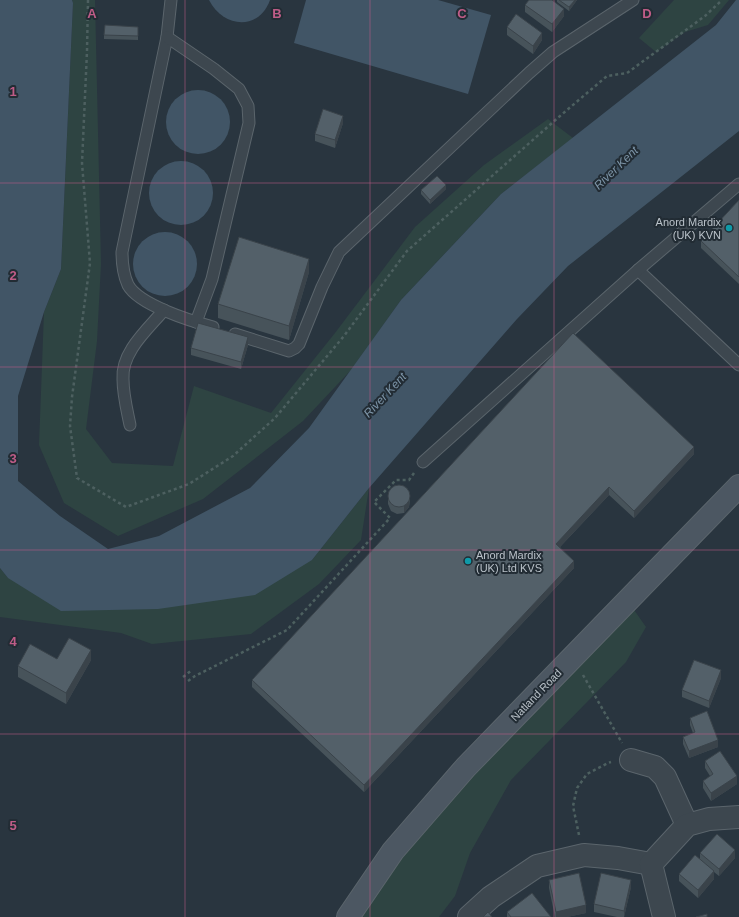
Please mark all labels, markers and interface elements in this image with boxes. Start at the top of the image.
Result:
text: A [87,6,97,21]
text: B [272,6,282,21]
text: C [457,6,467,21]
text: D [642,6,652,21]
text: 1 [9,84,17,99]
water label: River Kent [591,143,641,192]
place label: Anord Mardix (UK) KVN [656,216,721,241]
marker: Anord Mardix (UK) KVN [724,223,734,233]
text: 2 [9,268,17,283]
water label: River Kent [361,369,410,420]
text: 3 [9,451,17,466]
place label: Anord Mardix (UK) Ltd KVS [476,549,542,574]
marker: Anord Mardix (UK) Ltd KVS [463,556,473,566]
text: 4 [9,634,17,649]
street label: Natland Road [508,667,564,723]
text: 5 [9,818,17,833]

